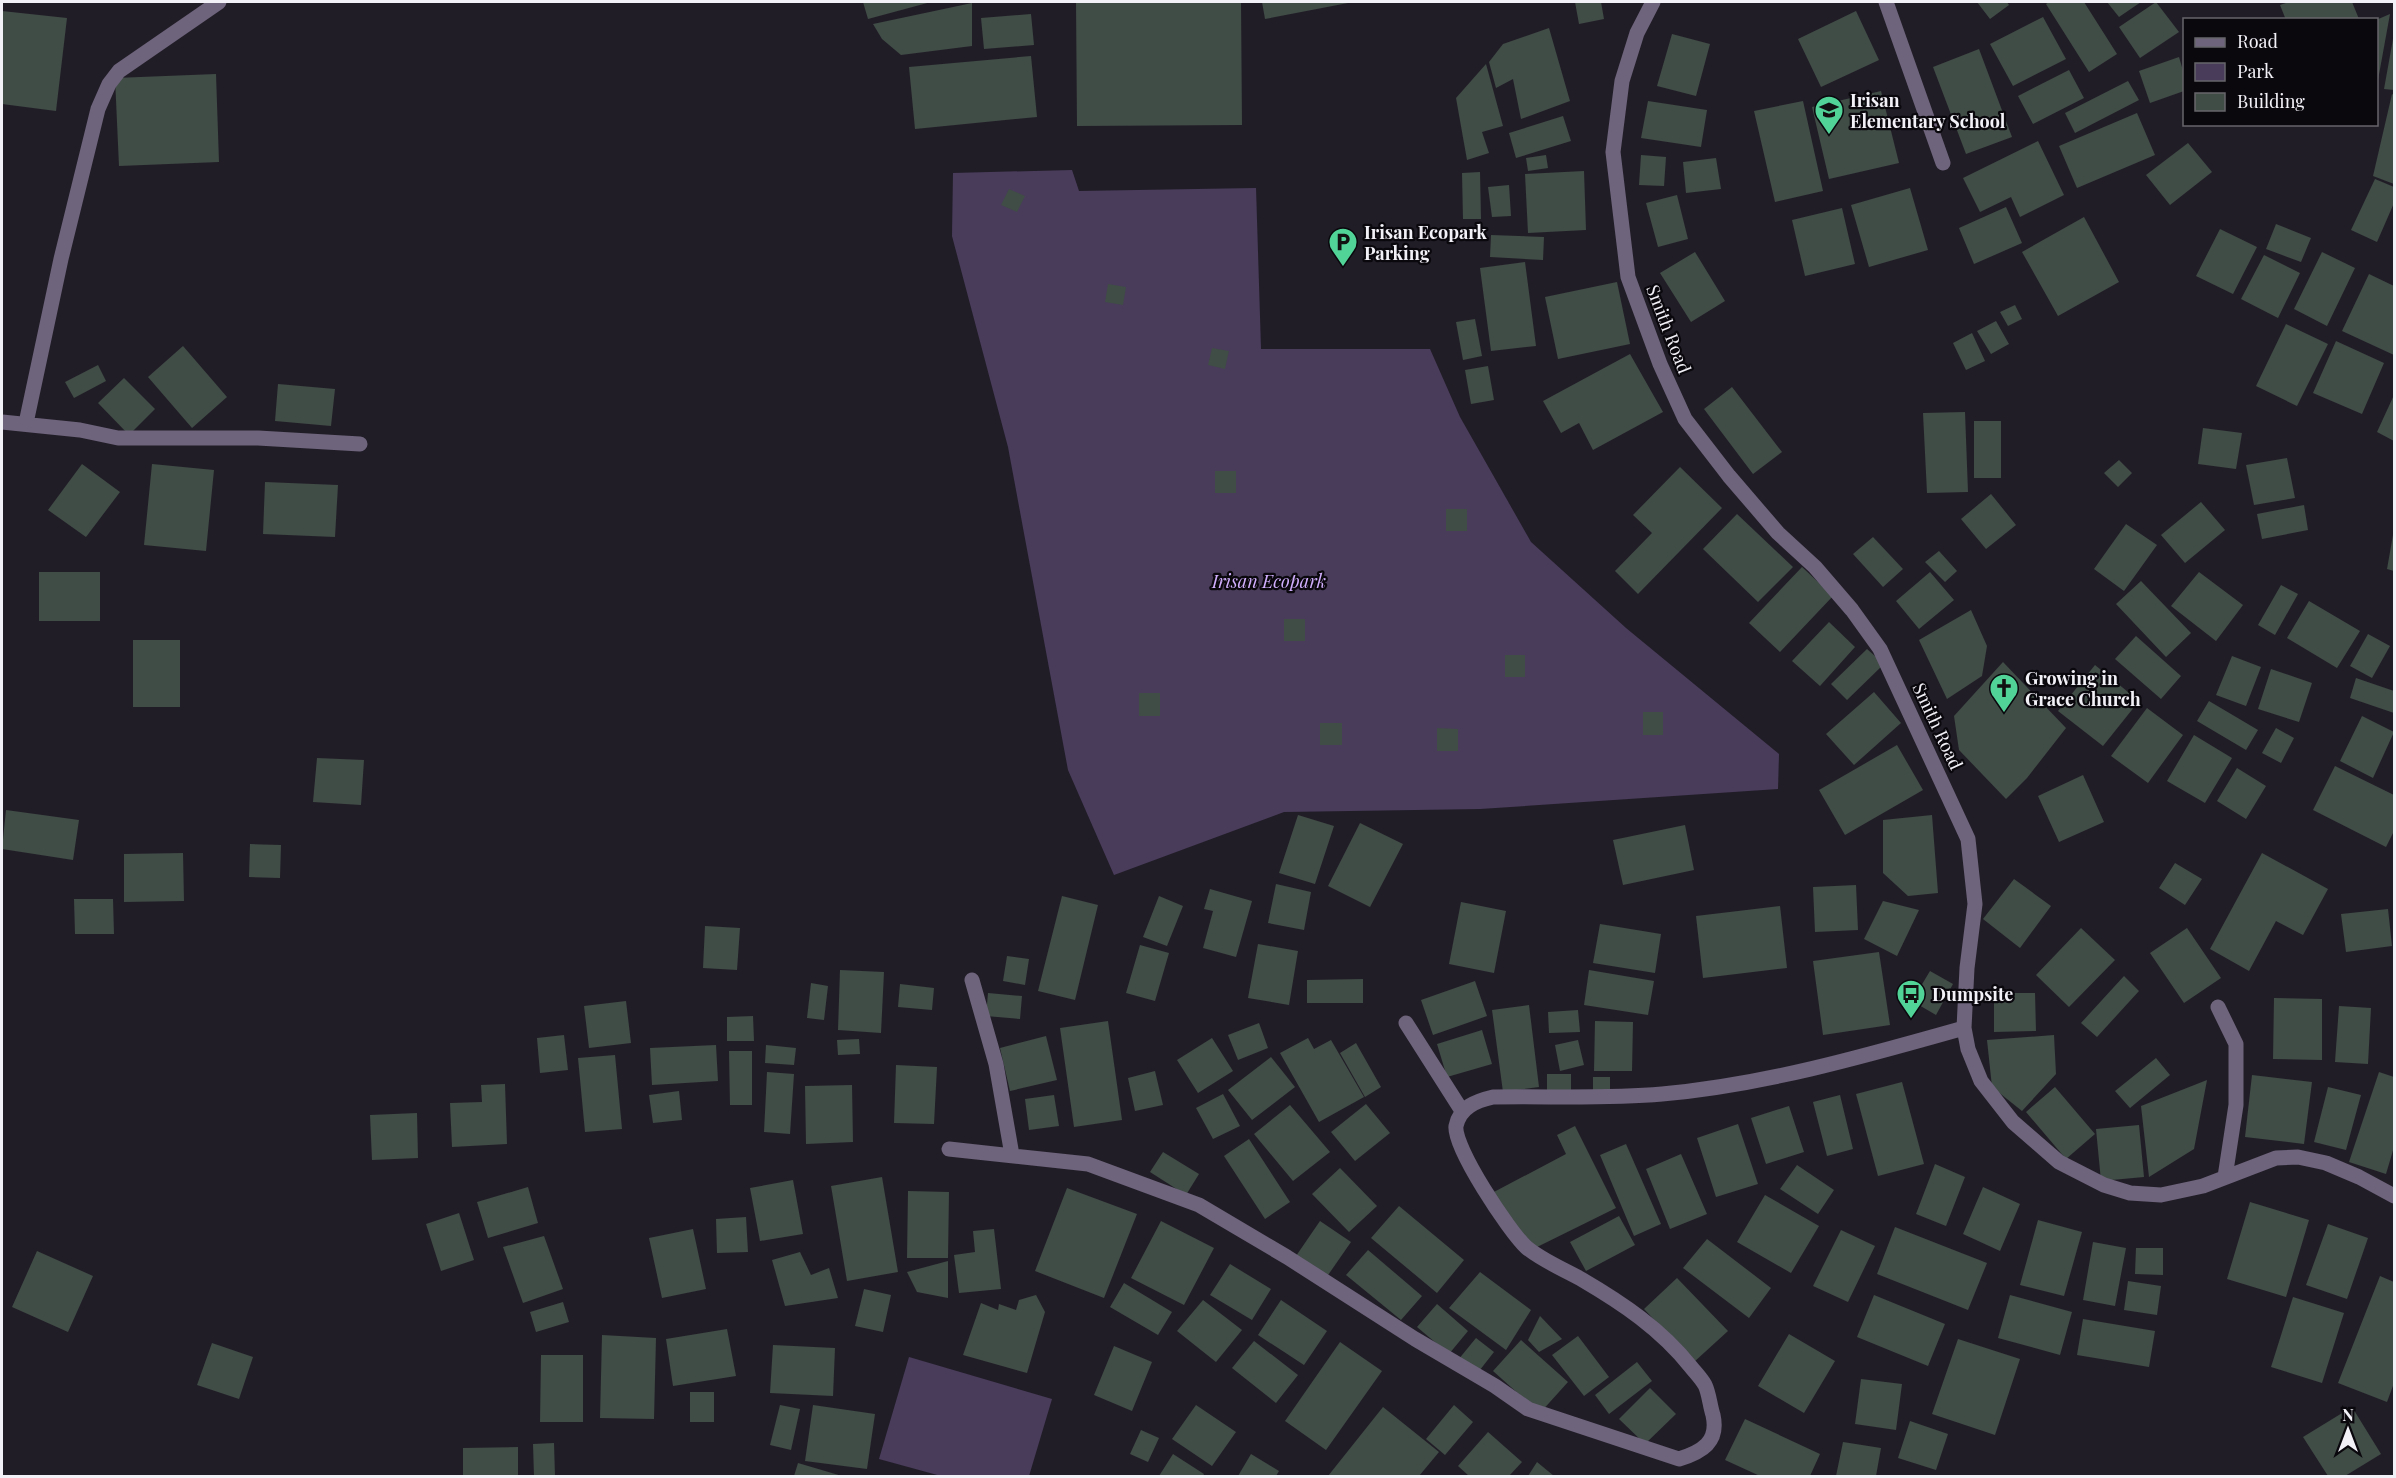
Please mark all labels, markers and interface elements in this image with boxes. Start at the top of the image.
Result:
legend [2183,18,2378,126]
text: Road [2237,29,2278,53]
text: Park [2237,59,2274,83]
place label: Irisan Elementary School [1850,88,2006,133]
text: Building [2237,89,2305,113]
school or university icon: Irisan Elementary School [1813,94,1845,136]
place label: Irisan Ecopark Parking [1364,220,1487,265]
parking icon: Irisan Ecopark Parking [1327,226,1359,268]
street label: Smith Road [1641,281,1697,377]
park label: Irisan Ecopark [1211,569,1326,593]
place label: Growing in Grace Church [2025,666,2141,711]
church icon: Growing in Grace Church [1988,672,2020,714]
street label: Smith Road [1907,679,1969,774]
bus stop icon: Dumpsite [1895,978,1927,1020]
place label: Dumpsite [1932,982,2013,1006]
north arrow [2318,1400,2378,1460]
text: N [2342,1404,2354,1425]

